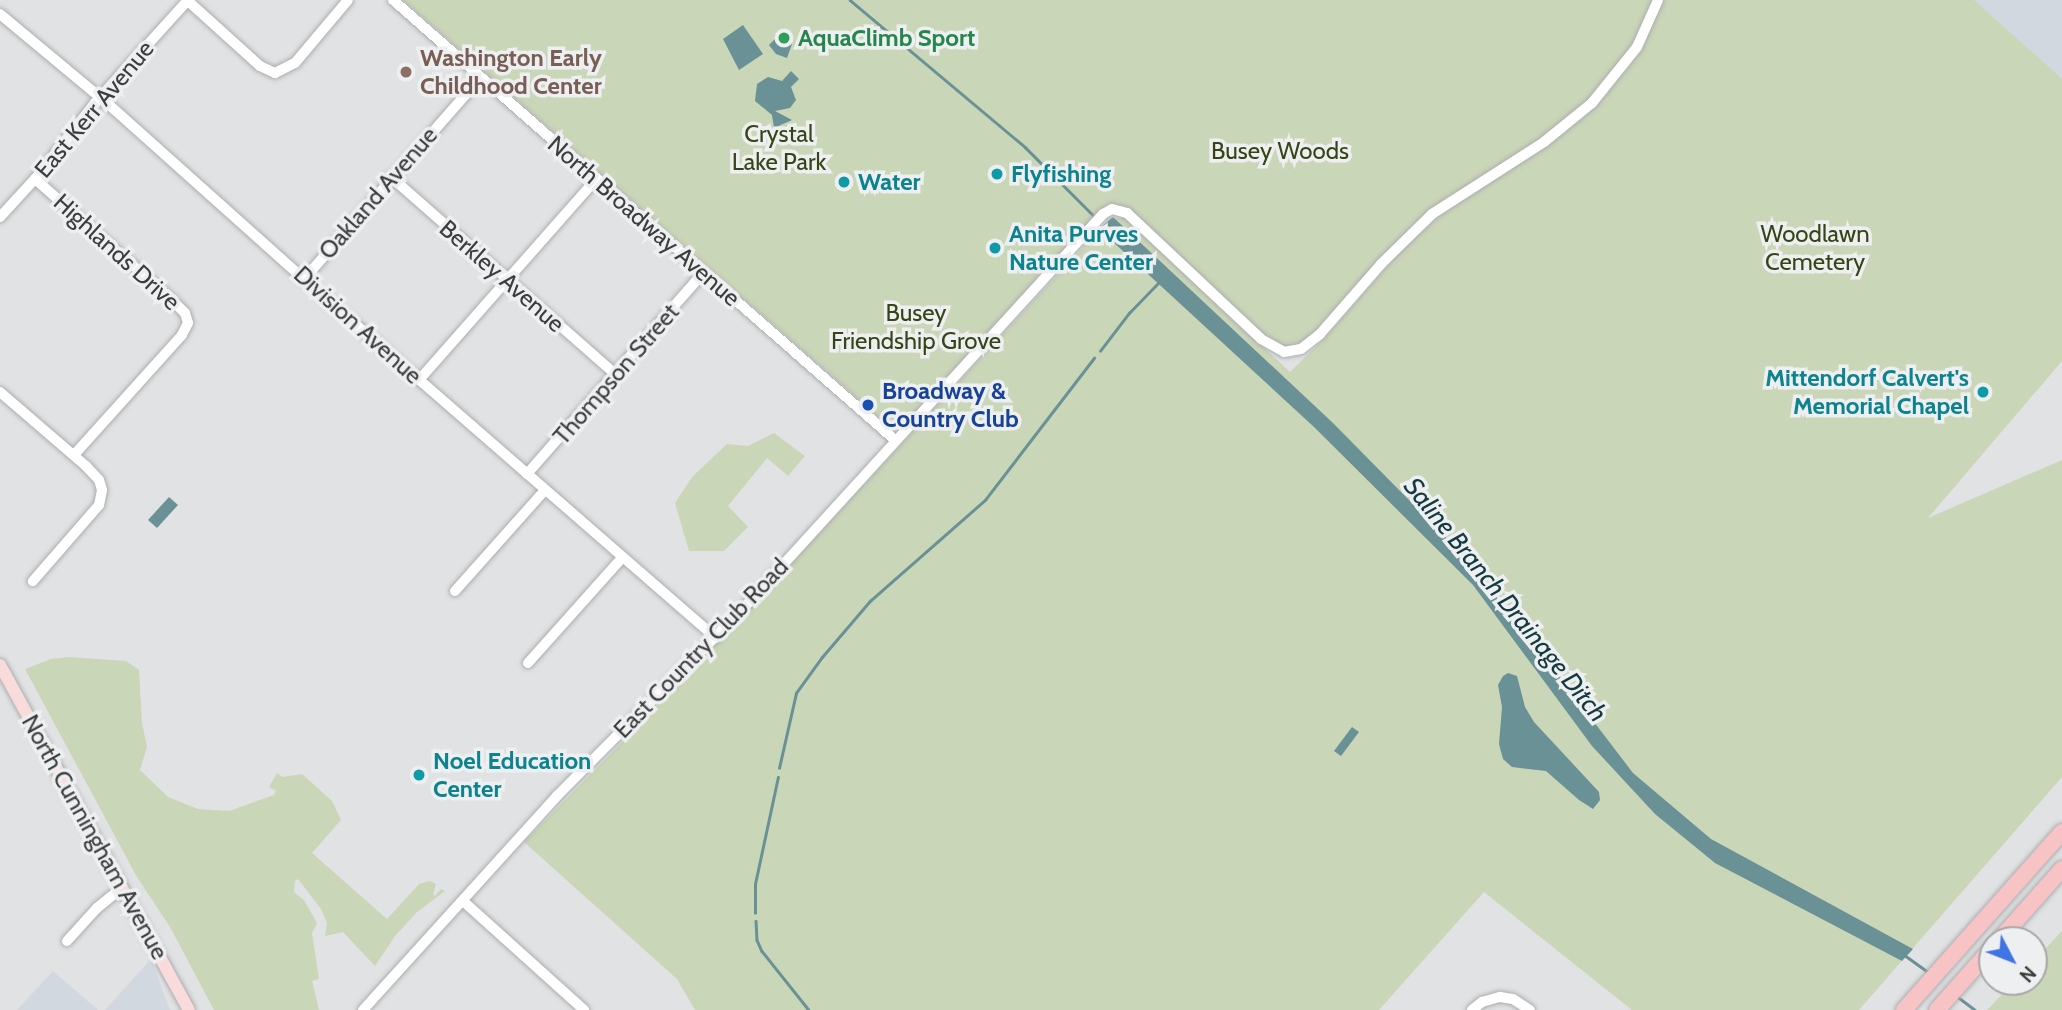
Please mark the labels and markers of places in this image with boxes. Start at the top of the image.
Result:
place label: AquaClimb Sport [798,24,975,52]
marker: AquaClimb Sport [776,30,792,46]
place label: Washington Early Childhood Center [420,44,602,100]
marker: Washington Early Childhood Center [398,64,414,80]
place label: Flyfishing [1011,160,1111,188]
marker: Flyfishing [989,166,1005,182]
place label: Water [858,168,921,196]
marker: Water [836,174,852,190]
place label: Anita Purves Nature Center [1009,220,1153,276]
marker: Anita Purves Nature Center [987,240,1003,256]
place label: Mittendorf Calvert's Memorial Chapel [1765,364,1969,420]
place label: Broadway & Country Club [882,377,1019,433]
marker: Mittendorf Calvert's Memorial Chapel [1975,384,1991,400]
marker: Broadway & Country Club [860,397,876,413]
place label: Noel Education Center [433,747,591,803]
marker: Noel Education Center [411,767,427,783]

